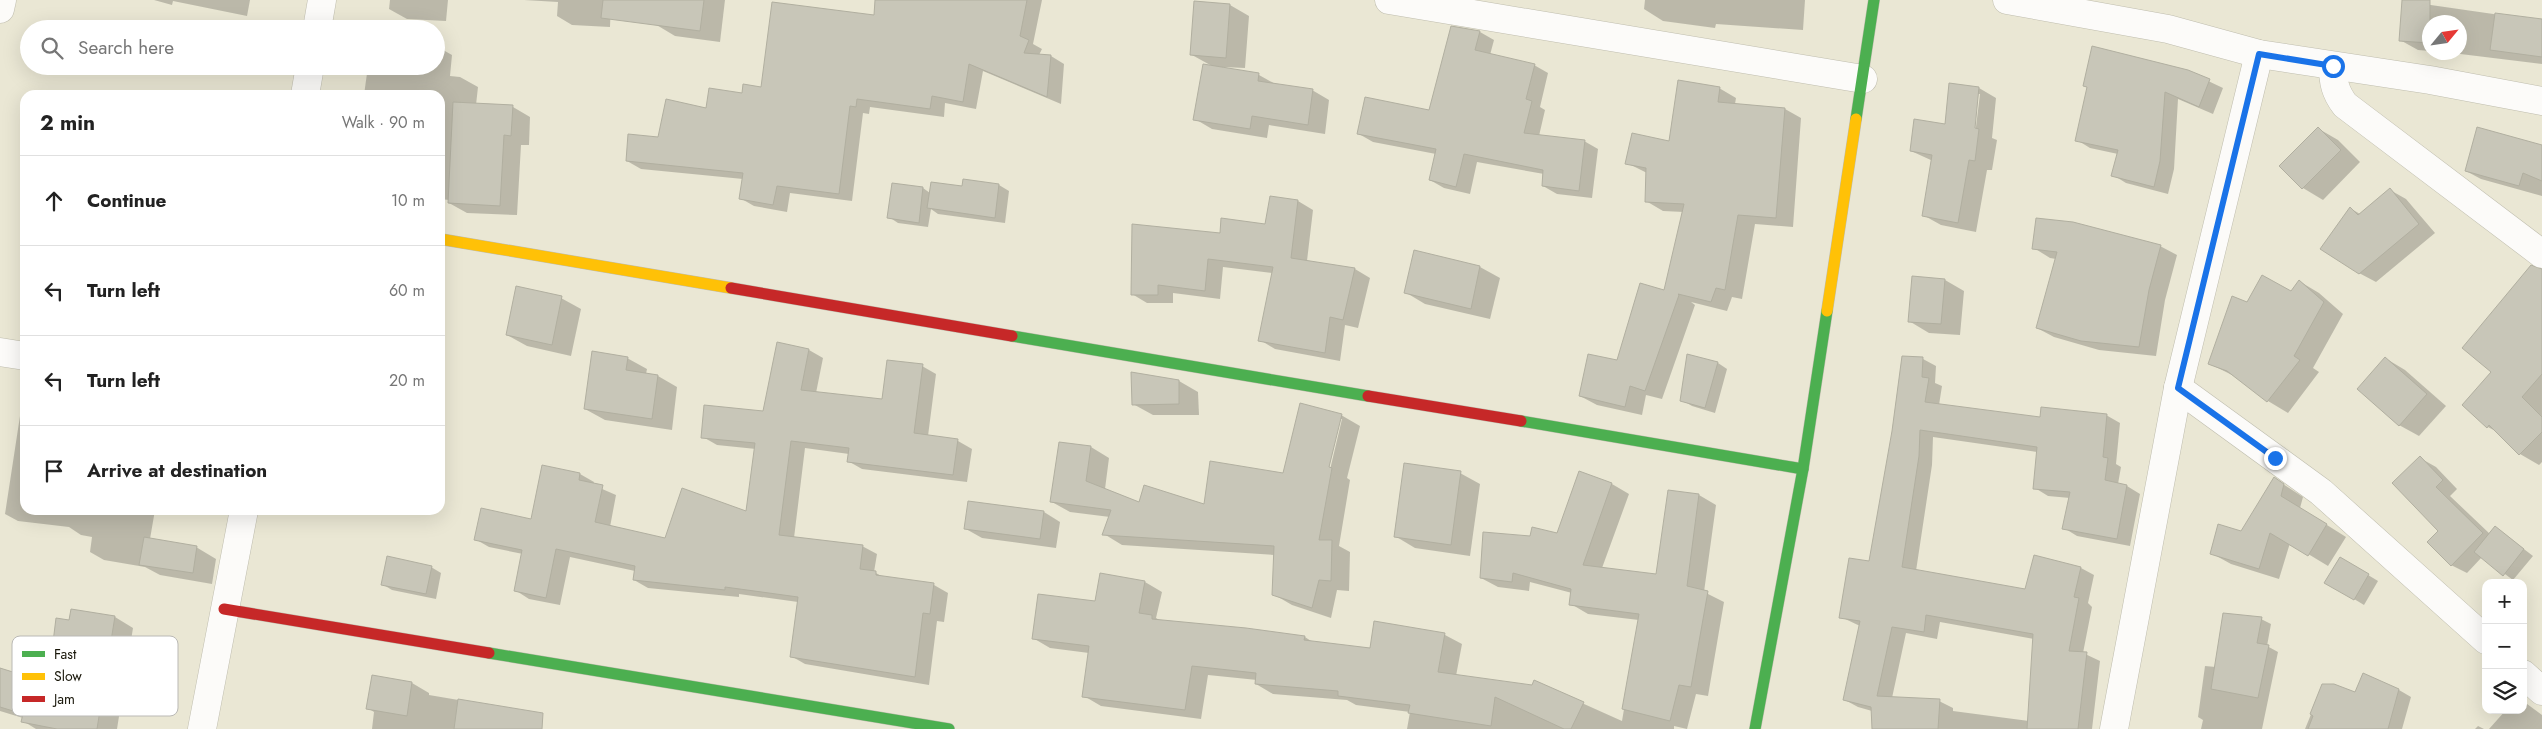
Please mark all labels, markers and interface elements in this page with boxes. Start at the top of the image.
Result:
north arrow [2422,15,2467,60]
search box [20,20,445,75]
icon: search [38,34,66,62]
text: Search here [78,34,174,61]
route start [2322,55,2345,78]
text: 2 min [40,108,95,138]
text: Walk · 90 m [342,111,425,134]
icon: ahead [40,187,68,215]
text: Continue [87,187,166,214]
text: 10 m [391,189,425,212]
icon: left [40,277,68,305]
text: Turn left [87,277,160,304]
text: 60 m [389,279,425,302]
icon: left [40,367,68,395]
text: Turn left [87,367,160,394]
text: 20 m [389,369,425,392]
route end [2264,447,2287,470]
icon: arrive [40,457,68,485]
text: Arrive at destination [87,457,267,484]
map controls [2482,579,2527,714]
button: + [2482,579,2527,624]
button: − [2482,624,2527,669]
legend [12,636,178,716]
text: Fast [54,644,77,664]
text: Slow [54,666,82,686]
button: layers [2482,669,2527,714]
text: Jam [52,689,75,709]

